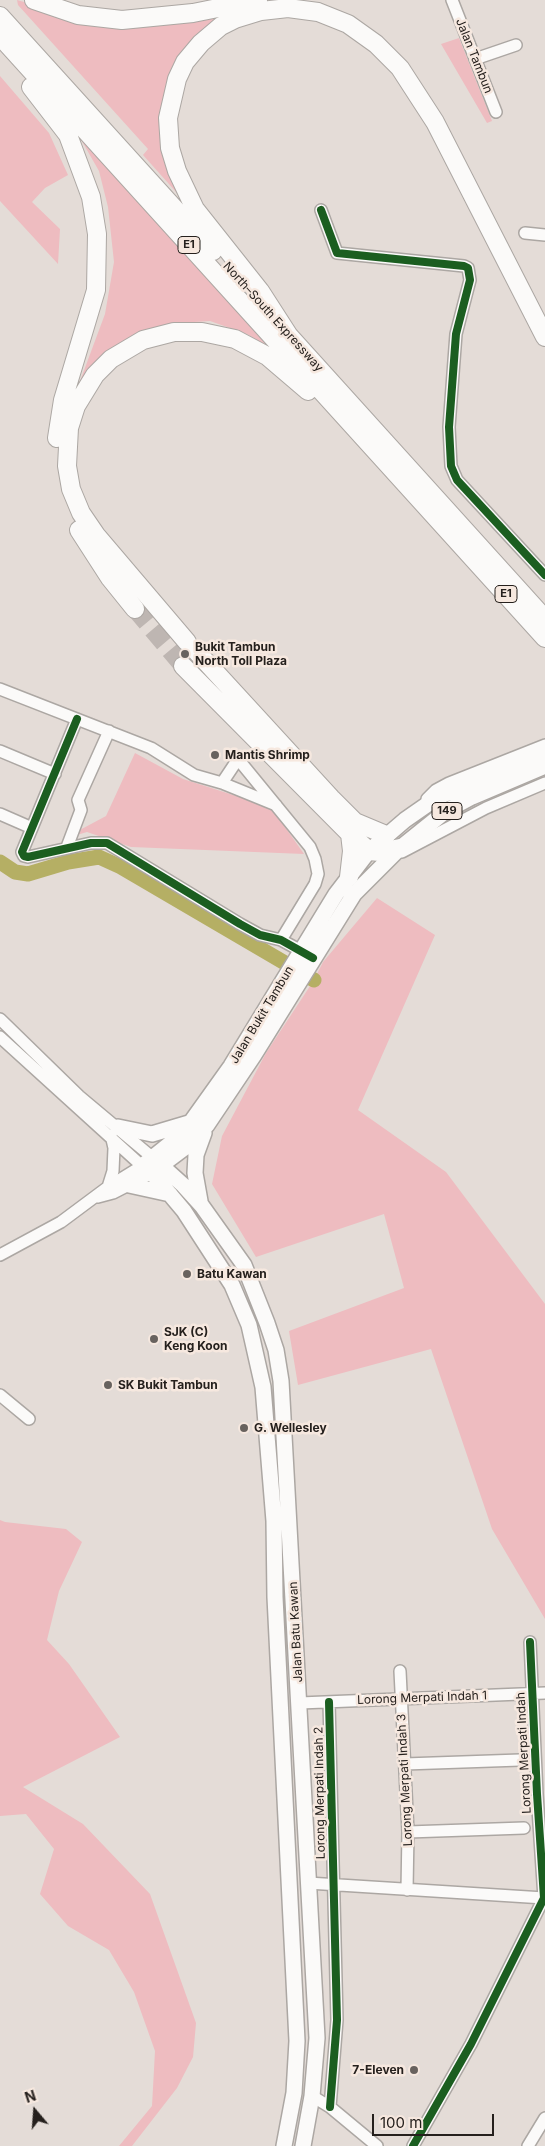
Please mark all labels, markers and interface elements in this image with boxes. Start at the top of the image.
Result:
street label: Jalan Tambun [452,17,496,95]
road number: E1 [178,236,200,254]
street label: North–South Expressway [220,259,326,375]
road number: E1 [495,586,517,602]
place label: Bukit Tambun North Toll Plaza [195,640,287,668]
marker: Bukit Tambun North Toll Plaza [179,648,191,660]
place label: Mantis Shrimp [225,748,310,762]
marker: Mantis Shrimp [209,749,221,761]
road number: 149 [432,802,462,819]
street label: Jalan Bukit Tambun [227,964,297,1066]
place label: Batu Kawan [197,1267,267,1281]
marker: Batu Kawan [181,1268,193,1280]
place label: SJK (C) Keng Koon [164,1325,228,1353]
marker: SJK (C) Keng Koon [148,1333,160,1345]
place label: SK Bukit Tambun [118,1378,218,1392]
marker: SK Bukit Tambun [102,1379,114,1391]
place label: G. Wellesley [254,1421,327,1435]
marker: G. Wellesley [238,1422,250,1434]
street label: Jalan Batu Kawan [286,1581,306,1683]
street label: Lorong Merpati Indah 1 [357,1689,487,1707]
street label: Lorong Merpati Indah [514,1692,534,1814]
street label: Lorong Merpati Indah 3 [394,1713,416,1847]
street label: Lorong Merpati Indah 2 [312,1727,328,1859]
place label: 7-Eleven [352,2063,404,2077]
marker: 7-Eleven [408,2064,420,2076]
north arrow [10,2086,60,2136]
text: N [23,2087,38,2106]
scale bar [375,2104,498,2136]
text: 100 m [380,2113,422,2132]

